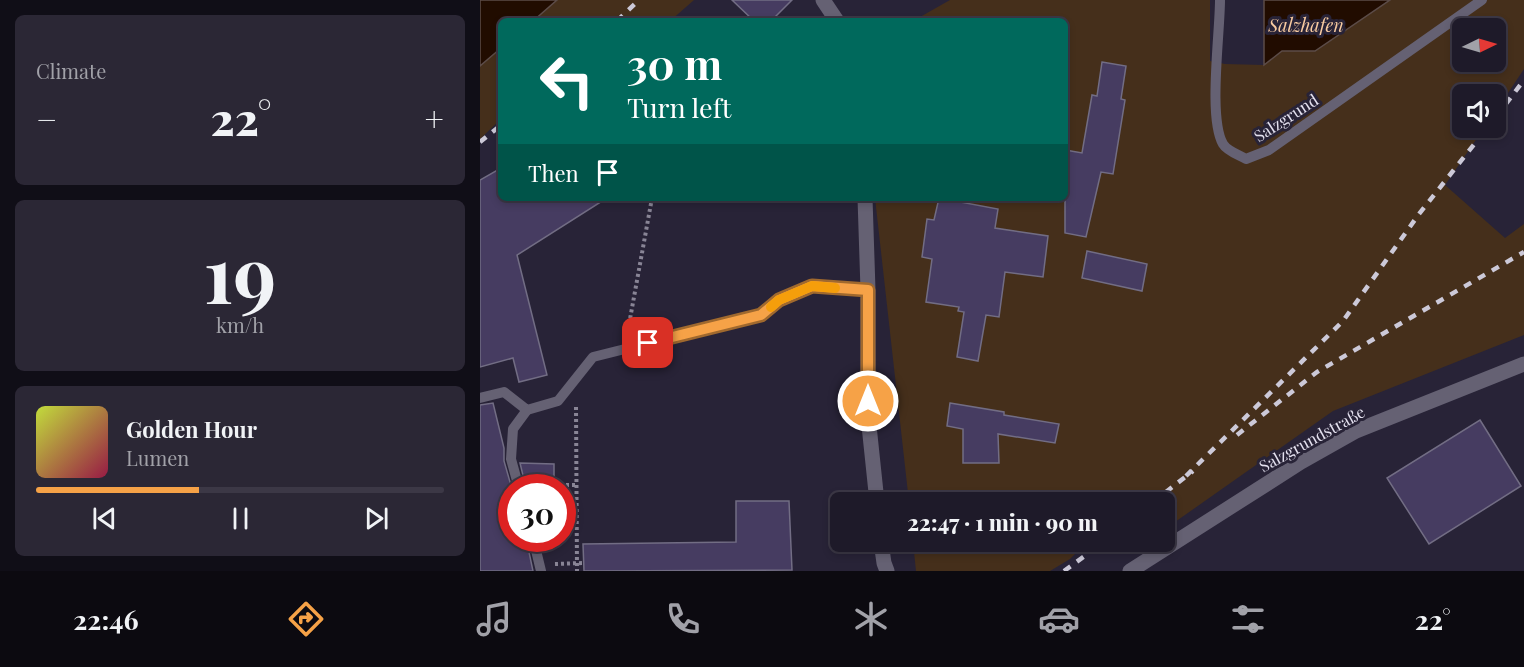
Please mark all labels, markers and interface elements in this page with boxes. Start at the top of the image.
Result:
water label: Salzhafen [1267,13,1344,37]
north arrow [1452,18,1506,72]
map controls [1452,18,1506,138]
text: 30 m [627,35,722,91]
icon: left [528,42,606,120]
text: Climate [36,57,106,84]
button: sound [1452,84,1506,138]
text: 22° [211,87,271,147]
text: Turn left [627,89,731,125]
street label: Salzgrund [1250,89,1322,146]
text: − [36,96,57,140]
text: + [425,96,444,140]
icon: arrive [591,156,624,189]
text: Then [528,158,579,188]
text: 19 [203,220,277,324]
text: km/h [216,311,264,338]
pin [622,317,673,368]
icon: arrive [631,326,664,359]
position arrow [836,369,900,433]
street label: Salzgrundstraße [1255,401,1368,476]
text: Golden Hour [126,414,257,444]
text: Lumen [126,444,189,471]
speed limit sign: 30 [498,474,576,552]
icon: previous [88,502,121,535]
icon: pause [224,502,257,535]
icon: next [360,502,393,535]
text: 22:47 · 1 min · 90 m [907,507,1098,537]
icon: directions [285,598,327,640]
icon: music [473,598,515,640]
icon: phone [662,598,704,640]
icon: climate [850,598,892,640]
icon: car [1038,598,1080,640]
icon: filters [1227,598,1269,640]
text: 22:46 [73,601,139,637]
text: 22° [1415,601,1451,637]

